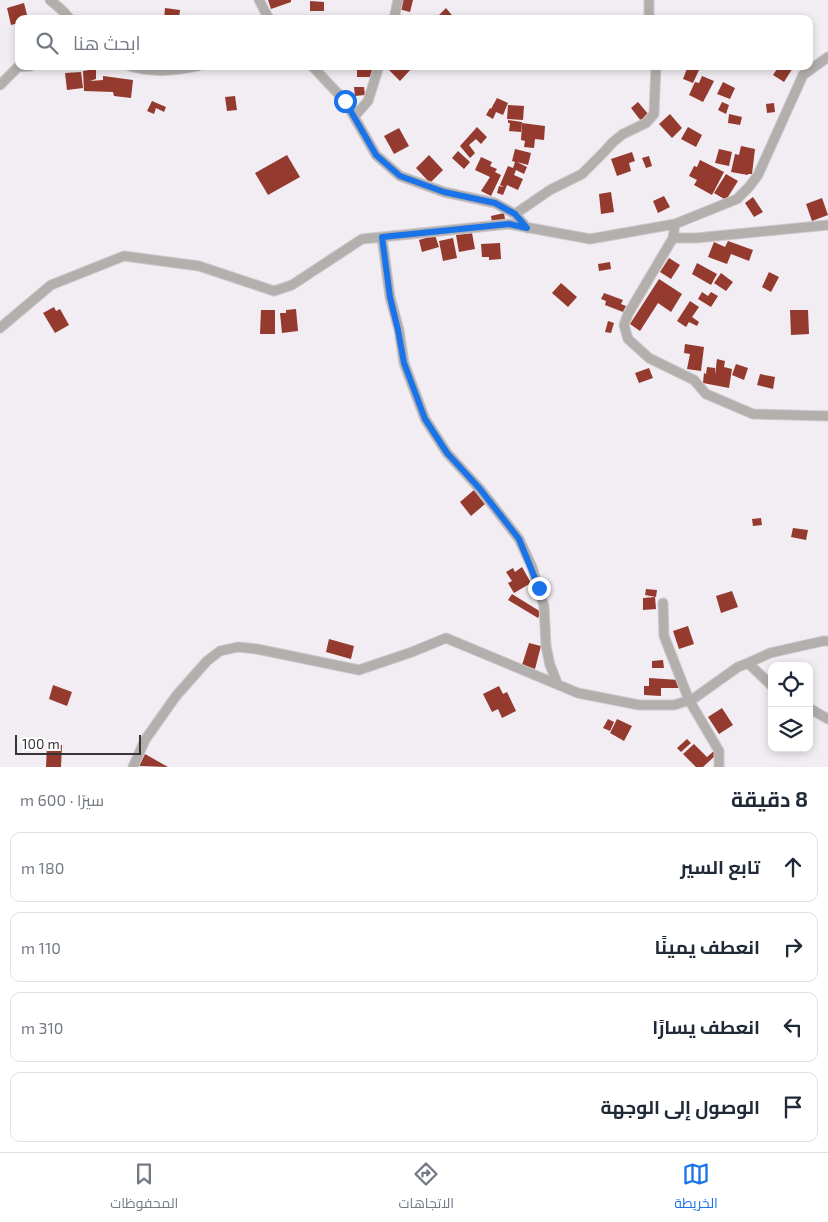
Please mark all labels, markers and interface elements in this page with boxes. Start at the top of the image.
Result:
search box [15,15,813,70]
icon: search [33,29,61,57]
text: ابحث هنا [73,31,141,54]
route start [334,90,357,113]
route end [528,577,551,600]
map controls [768,662,813,752]
button: locate [768,662,813,707]
button: layers [768,707,813,752]
scale bar [15,732,141,755]
text: 100 m [22,735,60,752]
text: 8 دقيقة [731,786,808,811]
text: سيرًا · 600 m [20,790,104,809]
icon: ahead [779,853,807,881]
text: تابع السير [680,855,760,878]
text: 180 m [21,858,64,877]
icon: right [779,933,807,961]
text: انعطف يمينًا [655,935,760,958]
text: 110 m [21,938,61,957]
icon: left [779,1013,807,1041]
text: انعطف يسارًا [652,1015,760,1038]
text: 310 m [21,1018,64,1037]
icon: arrive [779,1093,807,1121]
text: الوصول إلى الوجهة [600,1095,760,1118]
tab: المحفوظات [110,1160,178,1216]
tab: الاتجاهات [399,1160,454,1216]
tab: الخريطة [674,1160,718,1216]

